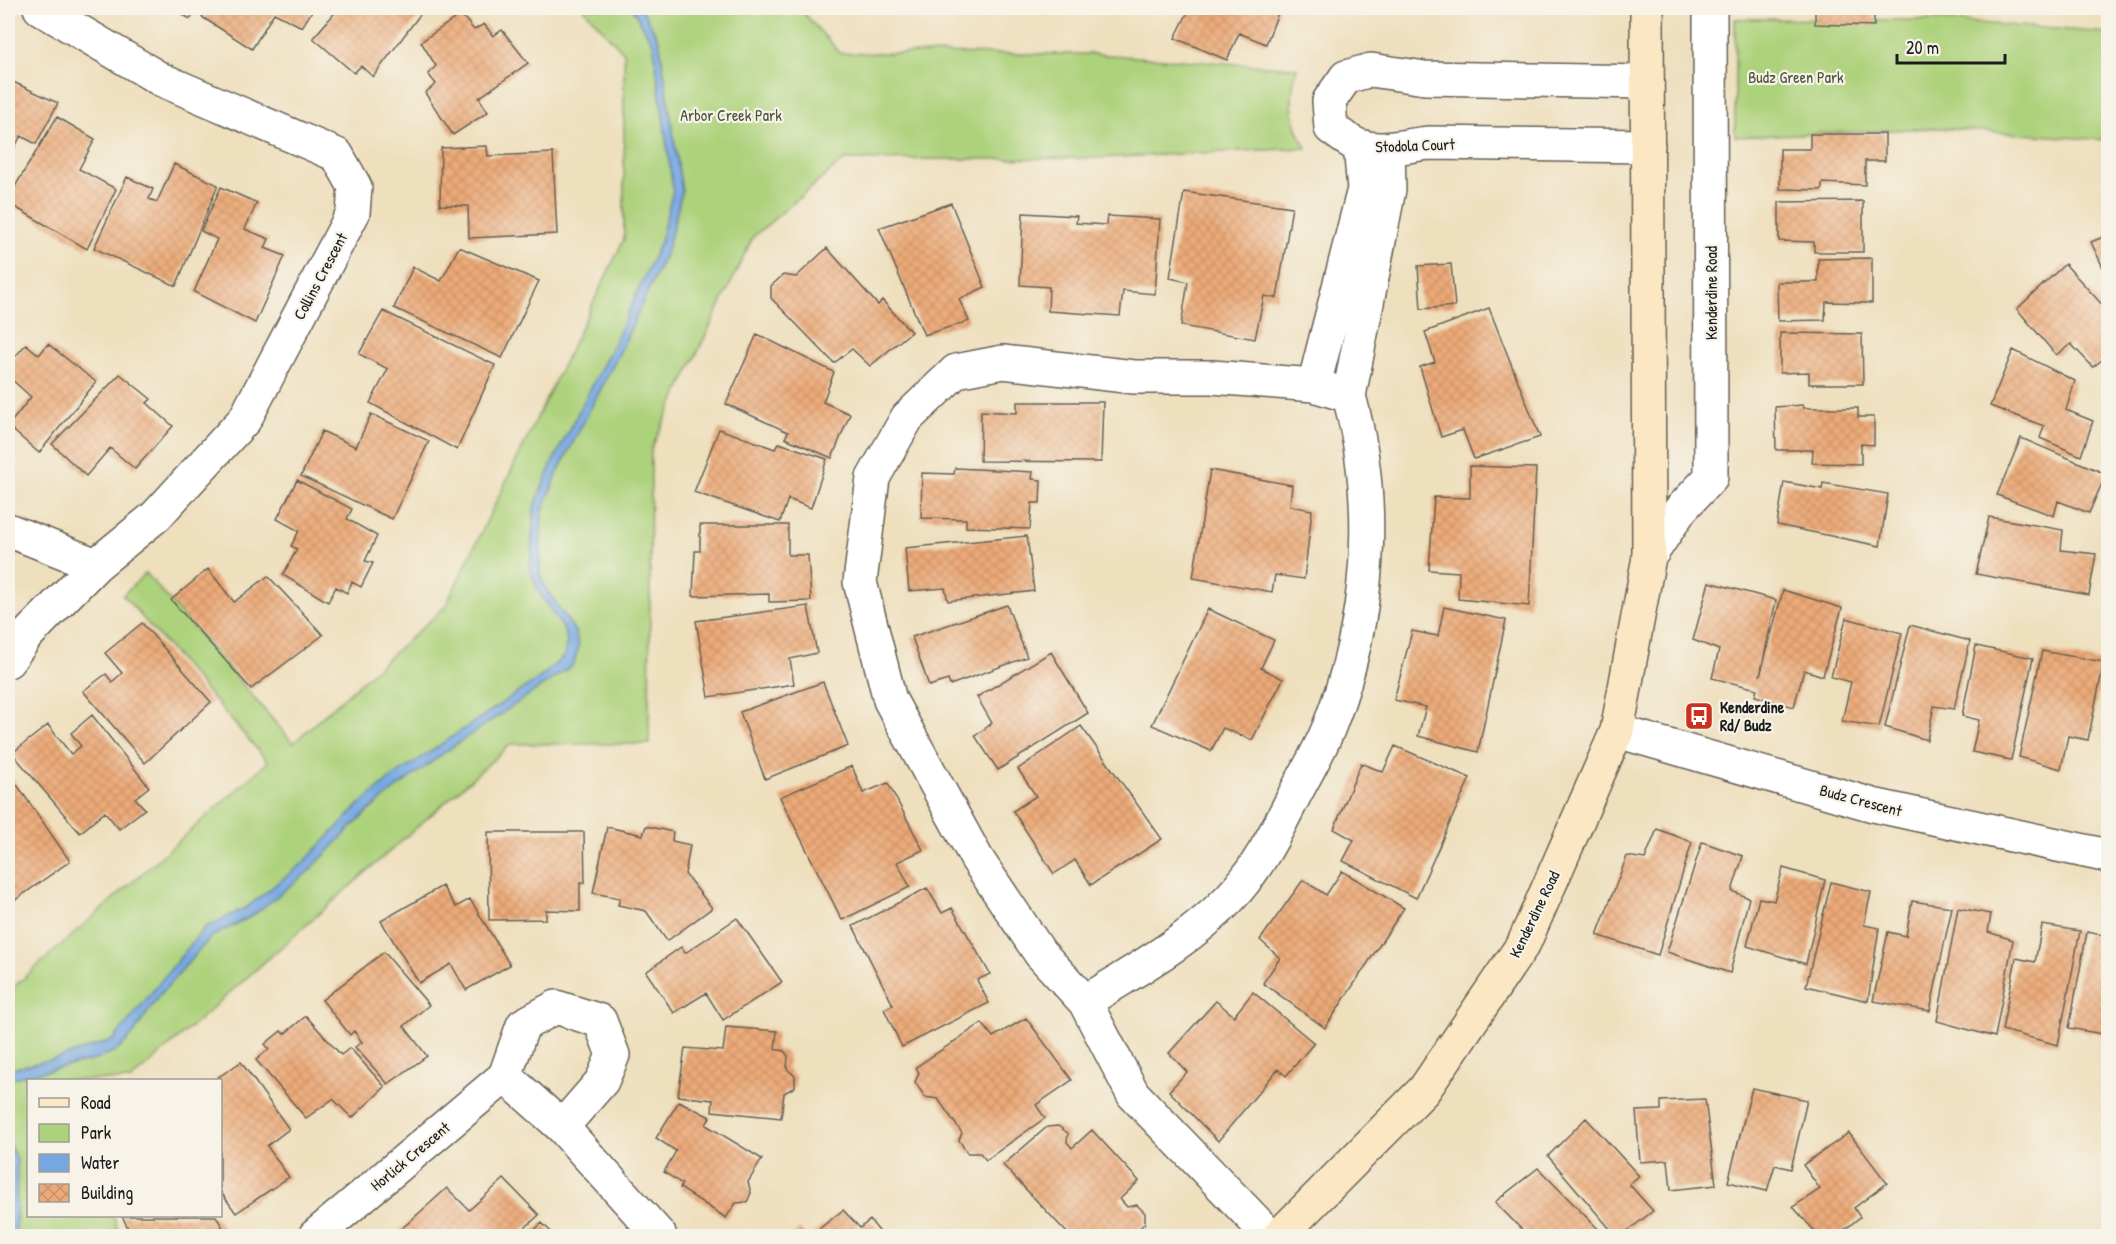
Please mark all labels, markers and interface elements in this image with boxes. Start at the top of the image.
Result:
scale bar [1897,27,2005,65]
text: 20 m [1906,35,1939,60]
park label: Budz Green Park [1748,66,1844,88]
park label: Arbor Creek Park [680,104,782,126]
street label: Stodola Court [1375,133,1456,157]
street label: Collins Crescent [288,228,352,323]
street label: Kenderdine Road [1700,246,1722,340]
place label: Kenderdine Rd/ Budz [1720,696,1785,736]
bus stop icon: Kenderdine Rd/ Budz [1683,700,1715,732]
street label: Budz Crescent [1818,778,1905,822]
street label: Kenderdine Road [1503,867,1565,961]
legend [27,1079,222,1217]
text: Road [81,1090,111,1115]
street label: Horlick Crescent [366,1116,455,1196]
text: Park [81,1120,112,1145]
text: Water [81,1150,119,1175]
text: Building [81,1180,133,1205]

